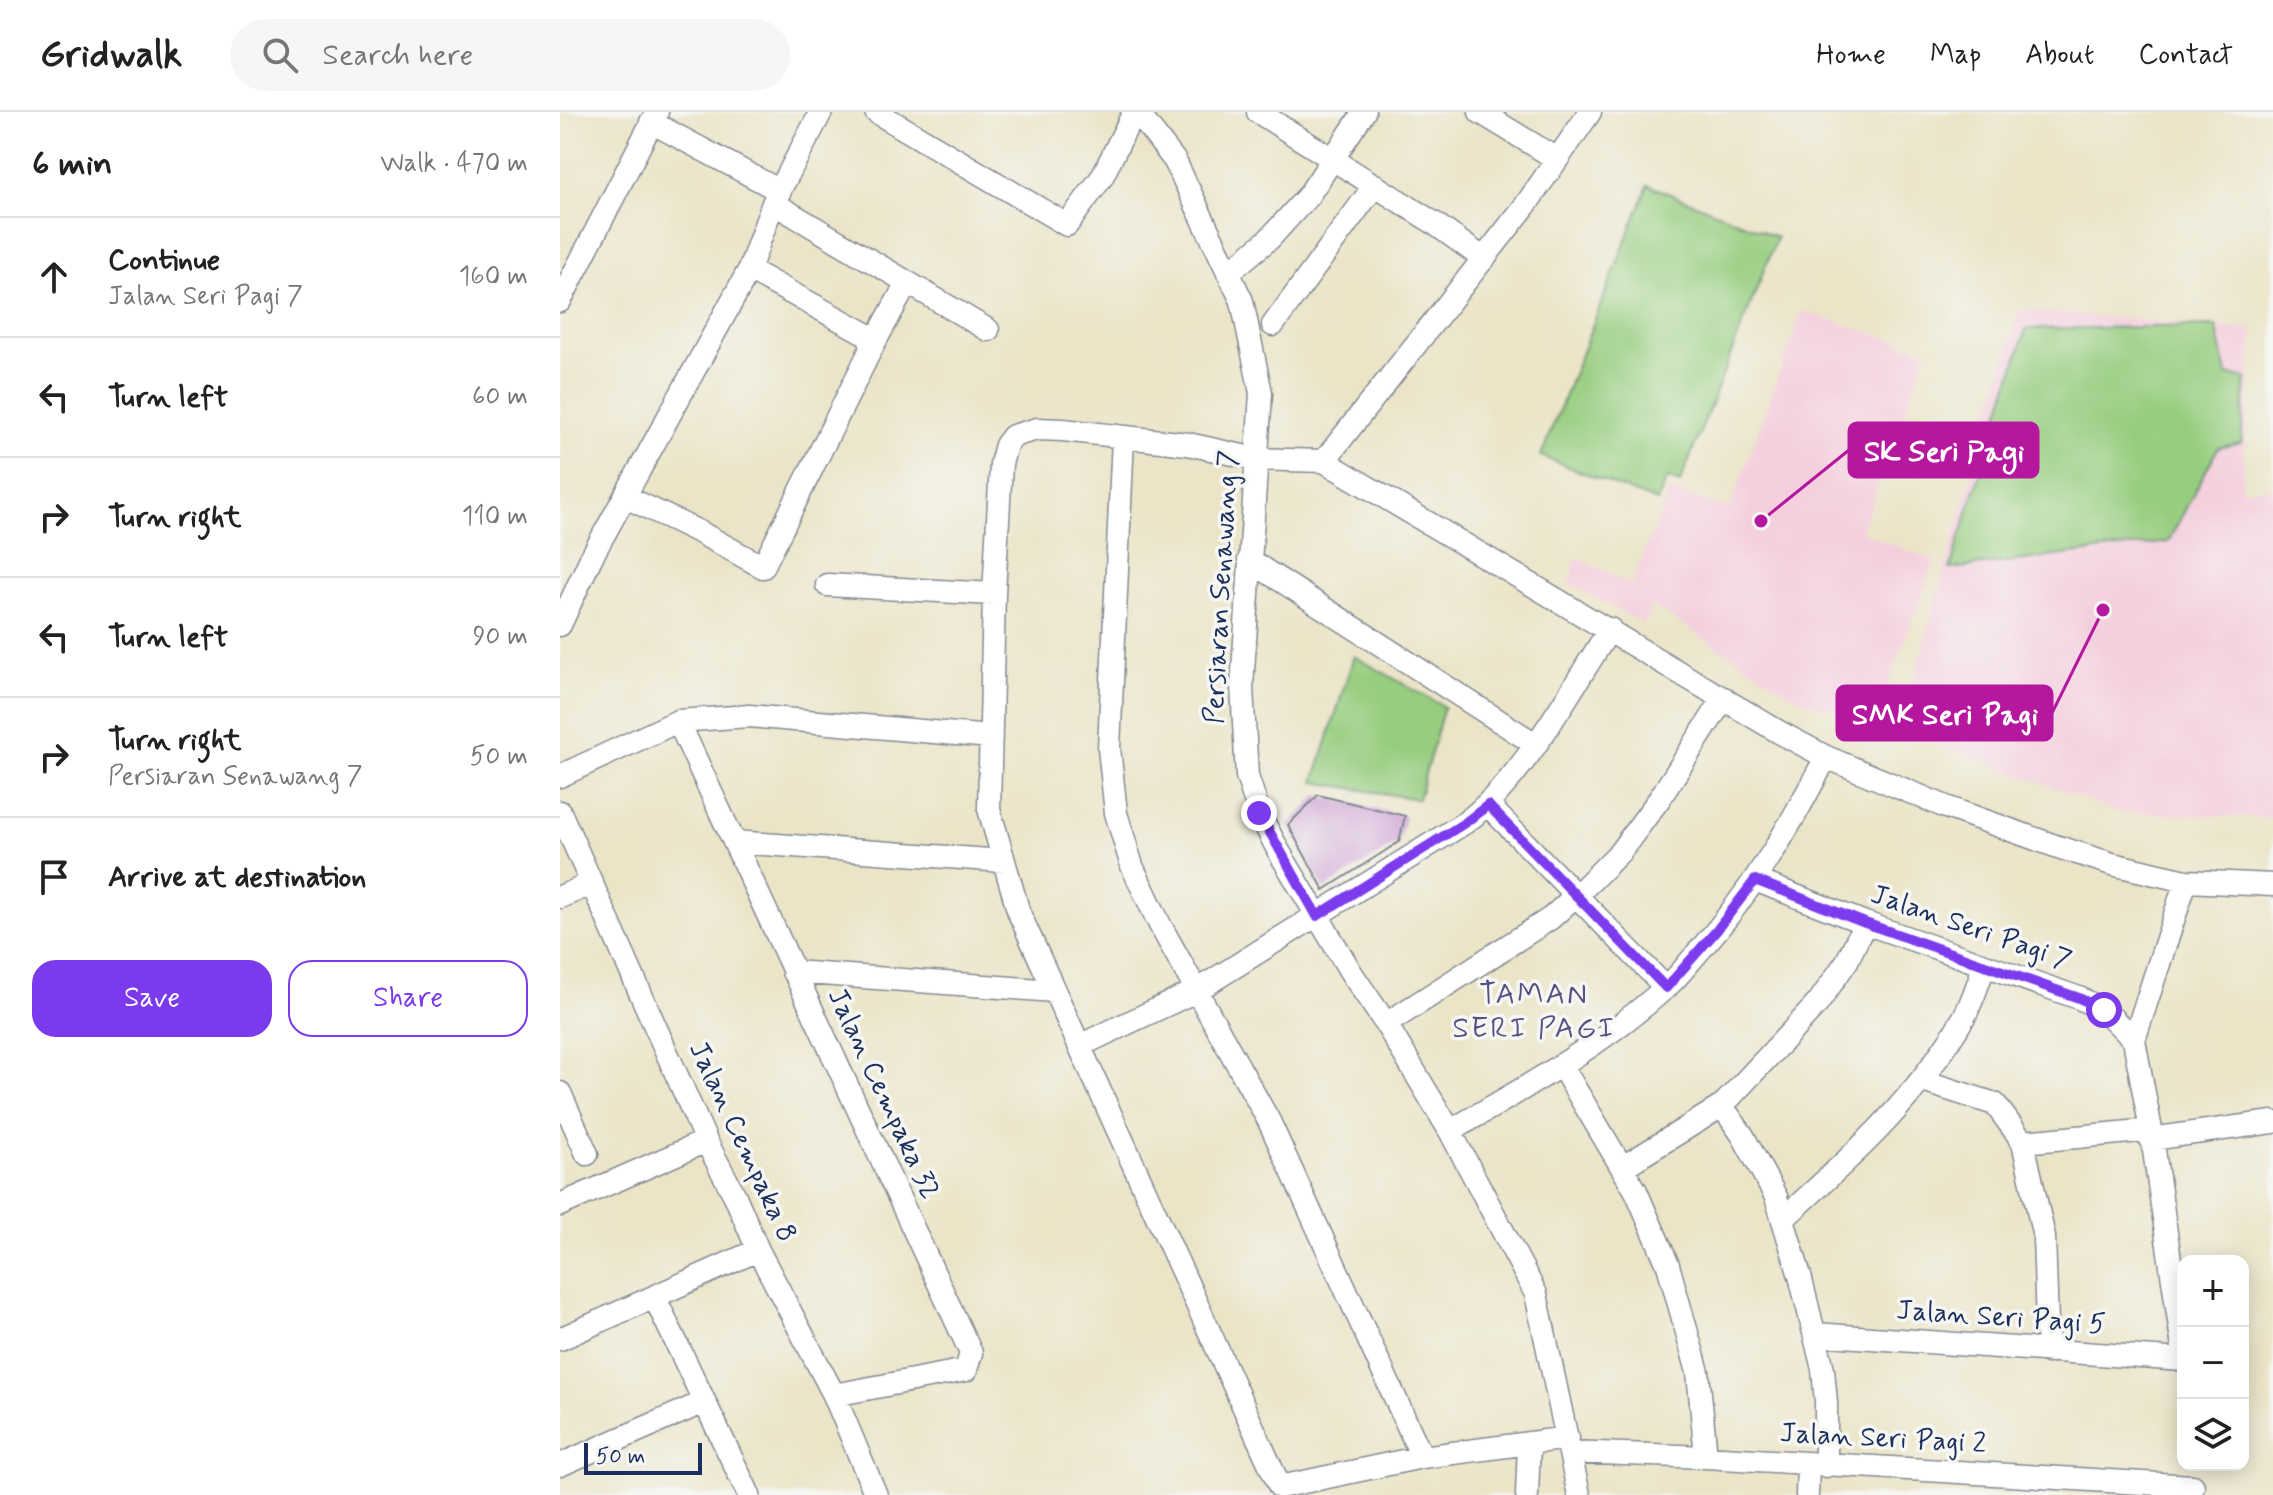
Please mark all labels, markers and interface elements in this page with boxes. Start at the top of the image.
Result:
search box [230,19,790,91]
text: Gridwalk [40,31,182,80]
icon: search [258,33,302,77]
text: Search here [322,36,473,75]
text: Home [1816,37,1886,74]
text: Map [1930,37,1981,74]
text: About [2025,37,2094,74]
text: Contact [2138,37,2233,74]
text: 6 min [32,142,112,187]
text: Walk · 470 m [380,147,528,181]
text: Continue [108,241,220,280]
icon: ahead [32,255,76,299]
text: 160 m [459,260,528,294]
text: Jalan Seri Pagi 7 [108,280,303,314]
icon: left [32,375,76,419]
text: Turn left [108,378,228,417]
text: 60 m [472,380,528,414]
callout: SK Seri Pagi [1849,423,2038,477]
text: SK Seri Pagi [1864,433,2025,475]
street label: Persiaran Senawang 7 [1196,449,1248,725]
icon: right [32,495,76,539]
text: Turn right [108,498,241,537]
text: 110 m [462,500,528,534]
icon: left [32,615,76,659]
text: Turn left [108,618,228,657]
text: 90 m [473,620,528,654]
callout: SMK Seri Pagi [1837,686,2052,740]
text: SMK Seri Pagi [1852,696,2038,736]
text: Turn right [108,721,241,760]
icon: right [32,735,76,779]
text: 50 m [470,740,528,774]
text: Persiaran Senawang 7 [108,760,363,794]
route end [1241,795,1277,831]
icon: arrive [32,855,76,899]
text: Arrive at destination [108,858,366,897]
street label: Jalan Seri Pagi 7 [1866,876,2076,980]
button: Save [32,960,272,1037]
button: Share [288,960,528,1037]
district label: TAMAN SERI PAGI [1452,975,1616,1048]
street label: Jalan Cempaka 32 [818,983,948,1205]
route start [2086,992,2122,1028]
street label: Jalan Cempaka 8 [679,1036,805,1248]
map controls [2177,1255,2249,1471]
button: + [2177,1255,2249,1327]
street label: Jalan Seri Pagi 5 [1895,1292,2107,1344]
button: − [2177,1327,2249,1399]
button: layers [2177,1399,2249,1471]
street label: Jalan Seri Pagi 2 [1779,1415,1987,1463]
scale bar [584,1439,702,1475]
text: 50 m [596,1443,645,1471]

